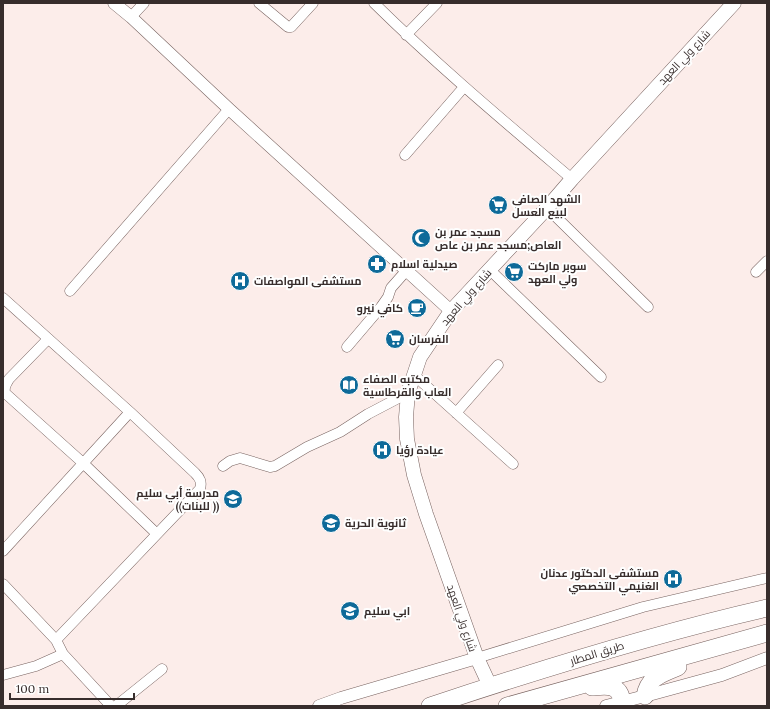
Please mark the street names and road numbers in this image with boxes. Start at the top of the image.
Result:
street label: شارع ولي العهد [655,26,715,89]
street label: شارع ولي العهد [438,266,496,329]
street label: شارع ولي العهد [442,582,480,654]
street label: طريق المطار [567,638,626,668]

